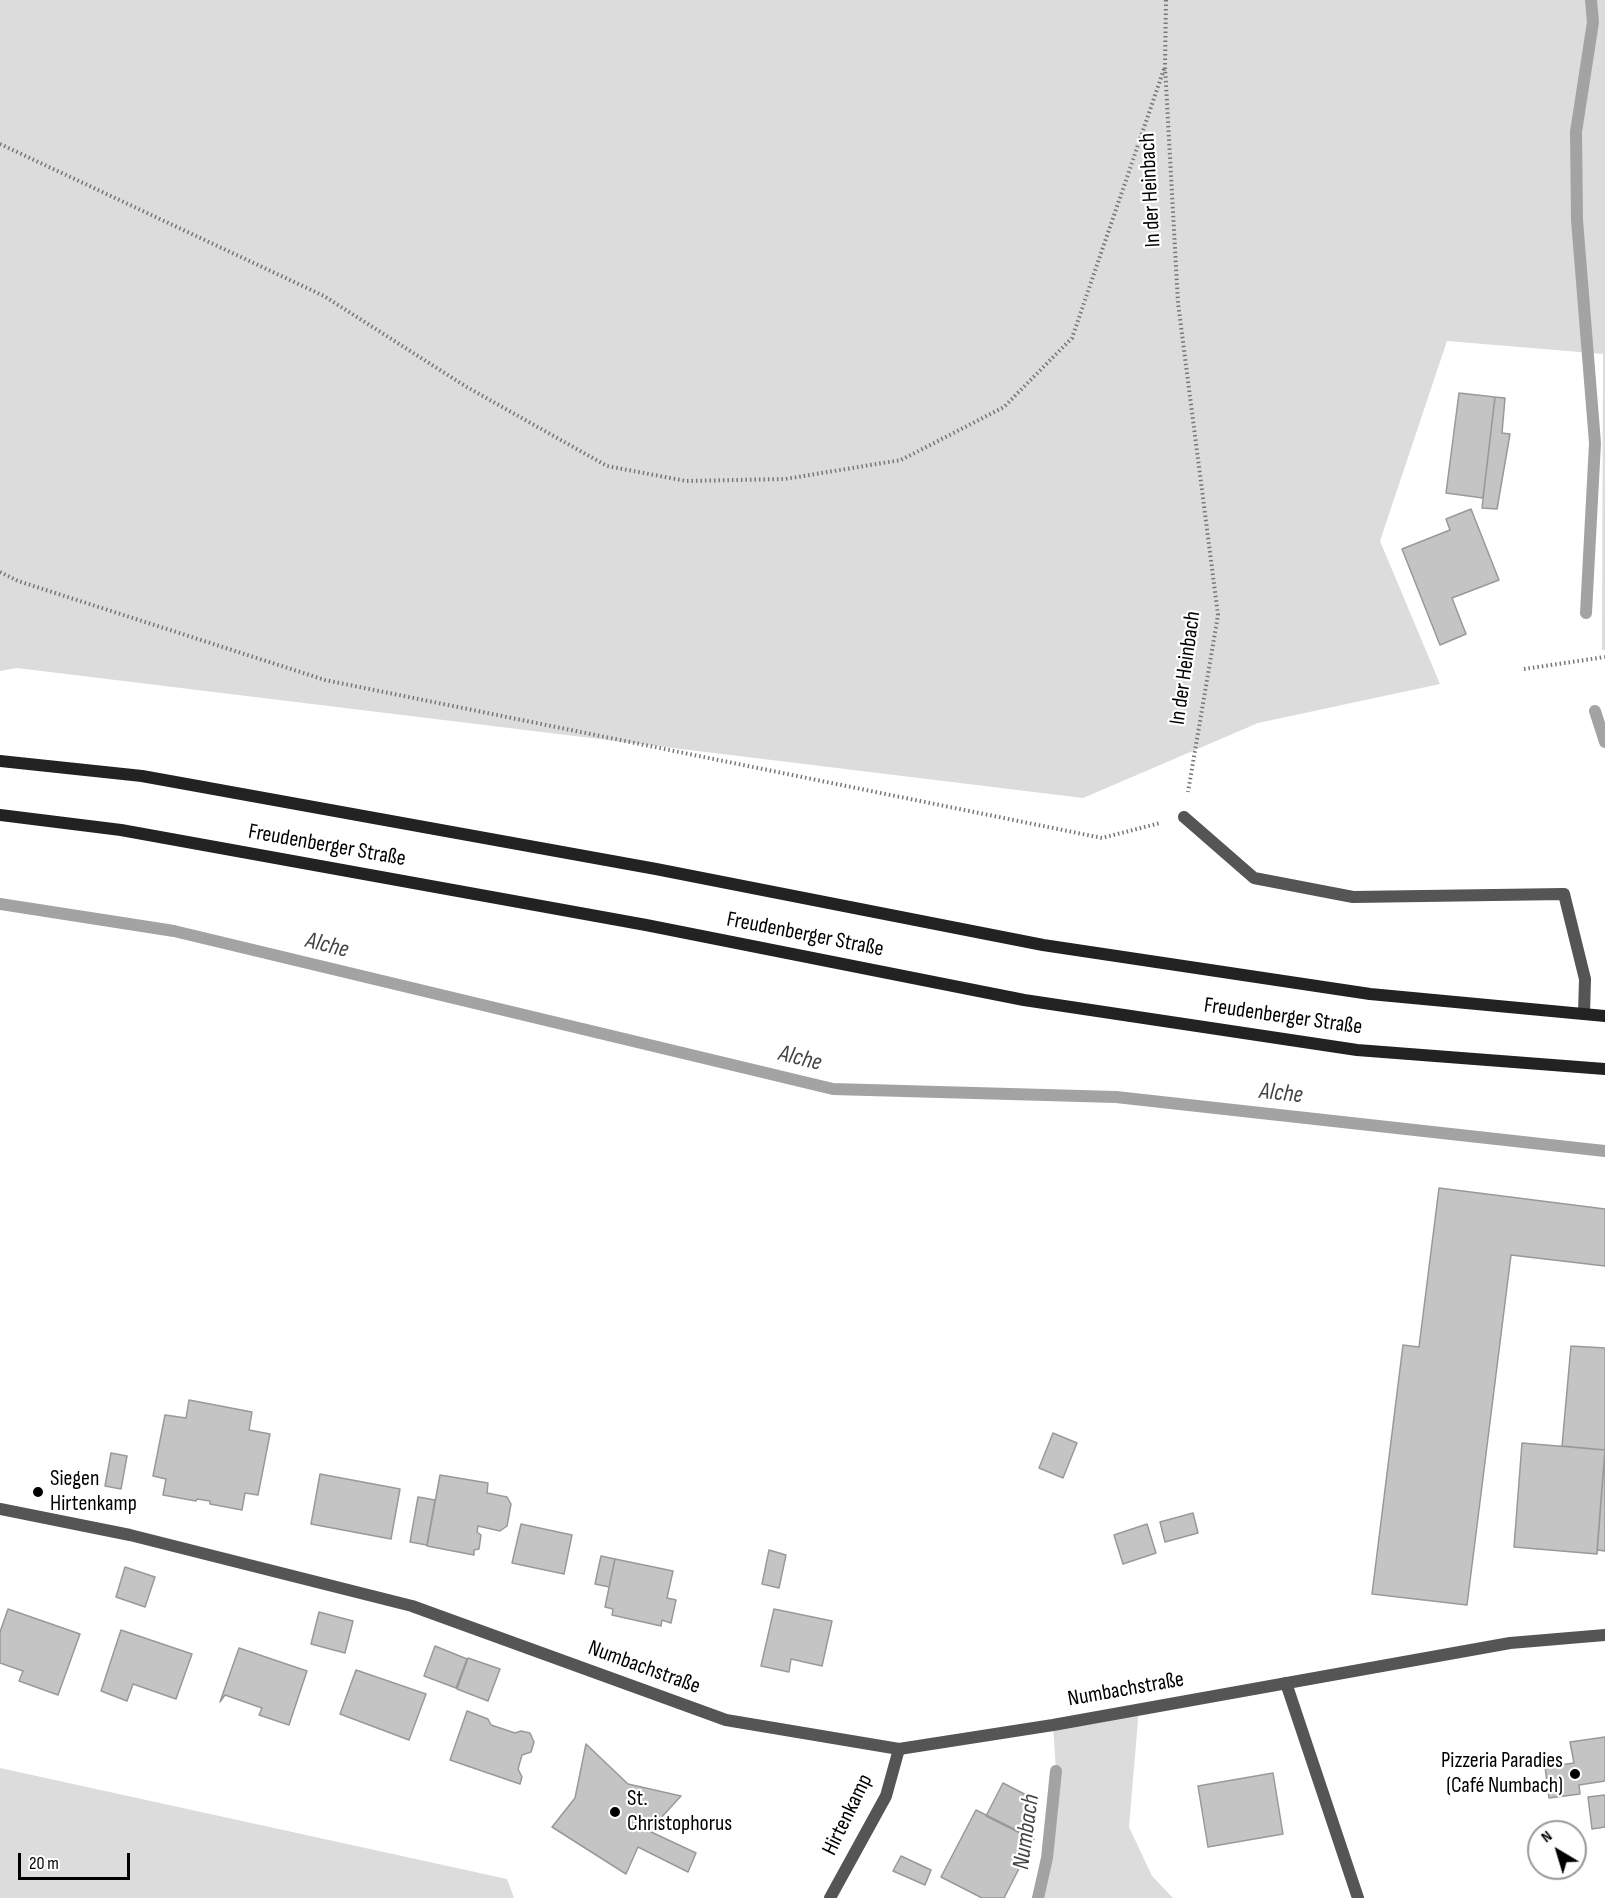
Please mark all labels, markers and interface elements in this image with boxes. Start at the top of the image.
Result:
street label: In der Heinbach [1135,132,1167,248]
street label: In der Heinbach [1165,609,1207,727]
street label: Freudenberger Straße [246,819,408,873]
street label: Freudenberger Straße [724,907,886,963]
water label: Alche [302,927,352,965]
street label: Freudenberger Straße [1202,993,1364,1041]
water label: Alche [775,1040,825,1078]
water label: Alche [1258,1077,1304,1111]
place label: Siegen Hirtenkamp [50,1466,137,1518]
marker: Siegen Hirtenkamp [31,1485,45,1499]
street label: Numbachstraße [584,1636,704,1700]
street label: Numbachstraße [1066,1667,1186,1713]
place label: Pizzeria Paradies (Café Numbach) [1441,1748,1563,1800]
marker: Pizzeria Paradies (Café Numbach) [1568,1767,1582,1781]
street label: Hirtenkamp [817,1770,879,1860]
place label: St. Christophorus [627,1786,732,1838]
water label: Numbach [1007,1792,1047,1872]
marker: St. Christophorus [608,1805,622,1819]
north arrow [1527,1820,1587,1880]
text: N [1538,1827,1556,1847]
scale bar [21,1841,134,1879]
text: 20 m [29,1853,59,1874]

